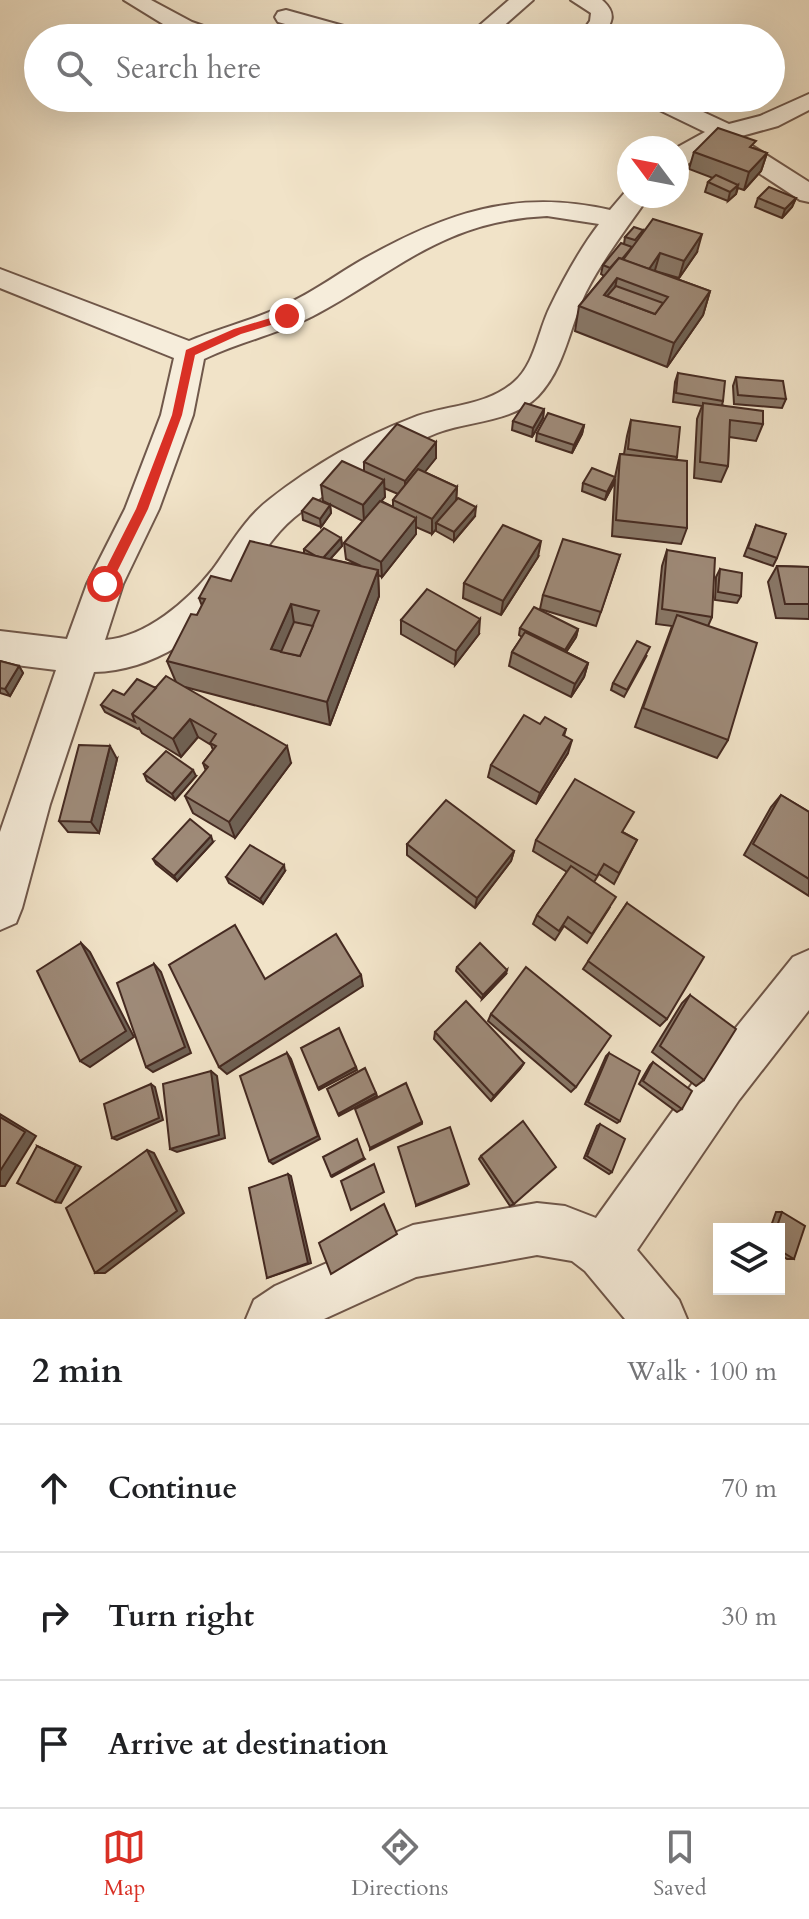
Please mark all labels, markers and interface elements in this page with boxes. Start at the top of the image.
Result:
search box [24,24,785,112]
icon: search [52,46,96,90]
text: Search here [116,48,261,89]
north arrow [617,136,689,208]
route end [269,298,305,334]
route start [87,566,123,602]
map controls [713,1223,785,1295]
button: layers [713,1223,785,1295]
text: 2 min [32,1348,123,1394]
text: Walk · 100 m [627,1354,777,1389]
icon: ahead [32,1466,76,1510]
text: Continue [108,1468,237,1509]
text: 70 m [721,1471,777,1506]
icon: right [32,1594,76,1638]
text: Turn right [108,1596,254,1637]
text: 30 m [721,1599,777,1634]
icon: arrive [32,1722,76,1766]
text: Arrive at destination [108,1724,388,1765]
tab: Map [102,1825,146,1903]
tab: Directions [351,1825,448,1903]
tab: Saved [653,1825,707,1903]

